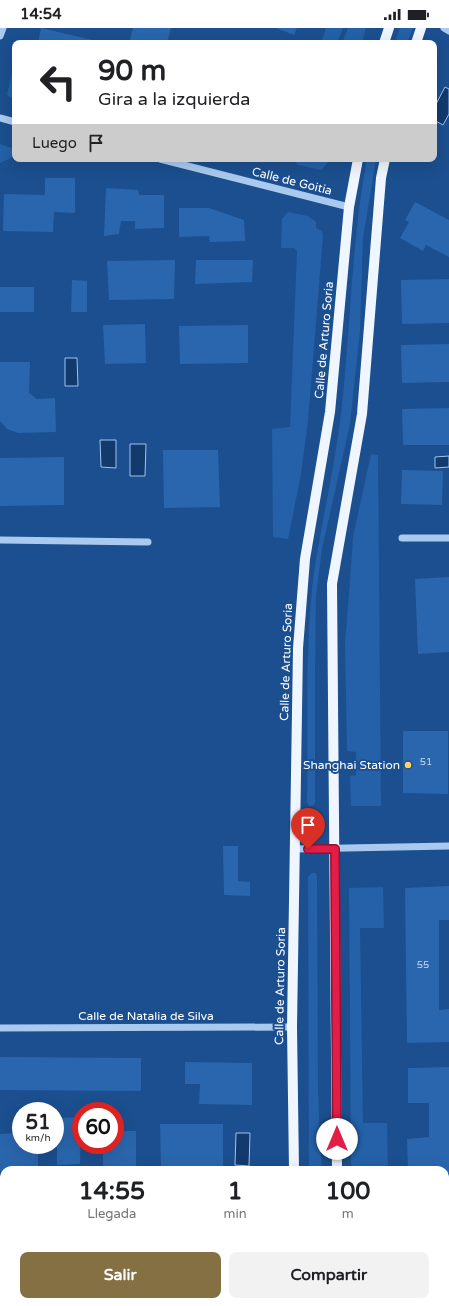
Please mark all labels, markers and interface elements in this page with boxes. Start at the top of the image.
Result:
text: 14:54 [20,5,62,23]
text: 90 m [98,54,166,88]
icon: left [32,56,84,108]
text: Gira a la izquierda [98,88,250,110]
icon: arrive [85,132,107,154]
text: Luego [32,134,77,152]
street label: Calle de Goitia [250,164,334,198]
street label: Calle de Arturo Soria [312,281,336,399]
street label: Calle de Arturo Soria [277,603,295,721]
house number: 51 [420,756,432,768]
place label: Shanghai Station [303,758,400,772]
marker: Shanghai Station [403,760,413,770]
pin [291,808,325,849]
icon: arrive [297,814,319,836]
street label: Calle de Arturo Soria [272,927,288,1045]
house number: 55 [417,959,429,971]
street label: Calle de Natalia de Silva [78,1009,214,1023]
speed limit sign: 60 [72,1102,124,1154]
text: 51 [25,1111,51,1135]
position arrow [316,1118,358,1160]
text: km/h [25,1132,51,1144]
text: 14:55 [79,1177,145,1206]
text: 1 [228,1177,243,1206]
text: 100 [325,1177,370,1206]
text: Llegada [87,1206,136,1222]
text: min [224,1206,247,1222]
text: m [342,1206,354,1222]
button: Salir [20,1252,221,1298]
button: Compartir [229,1252,429,1298]

